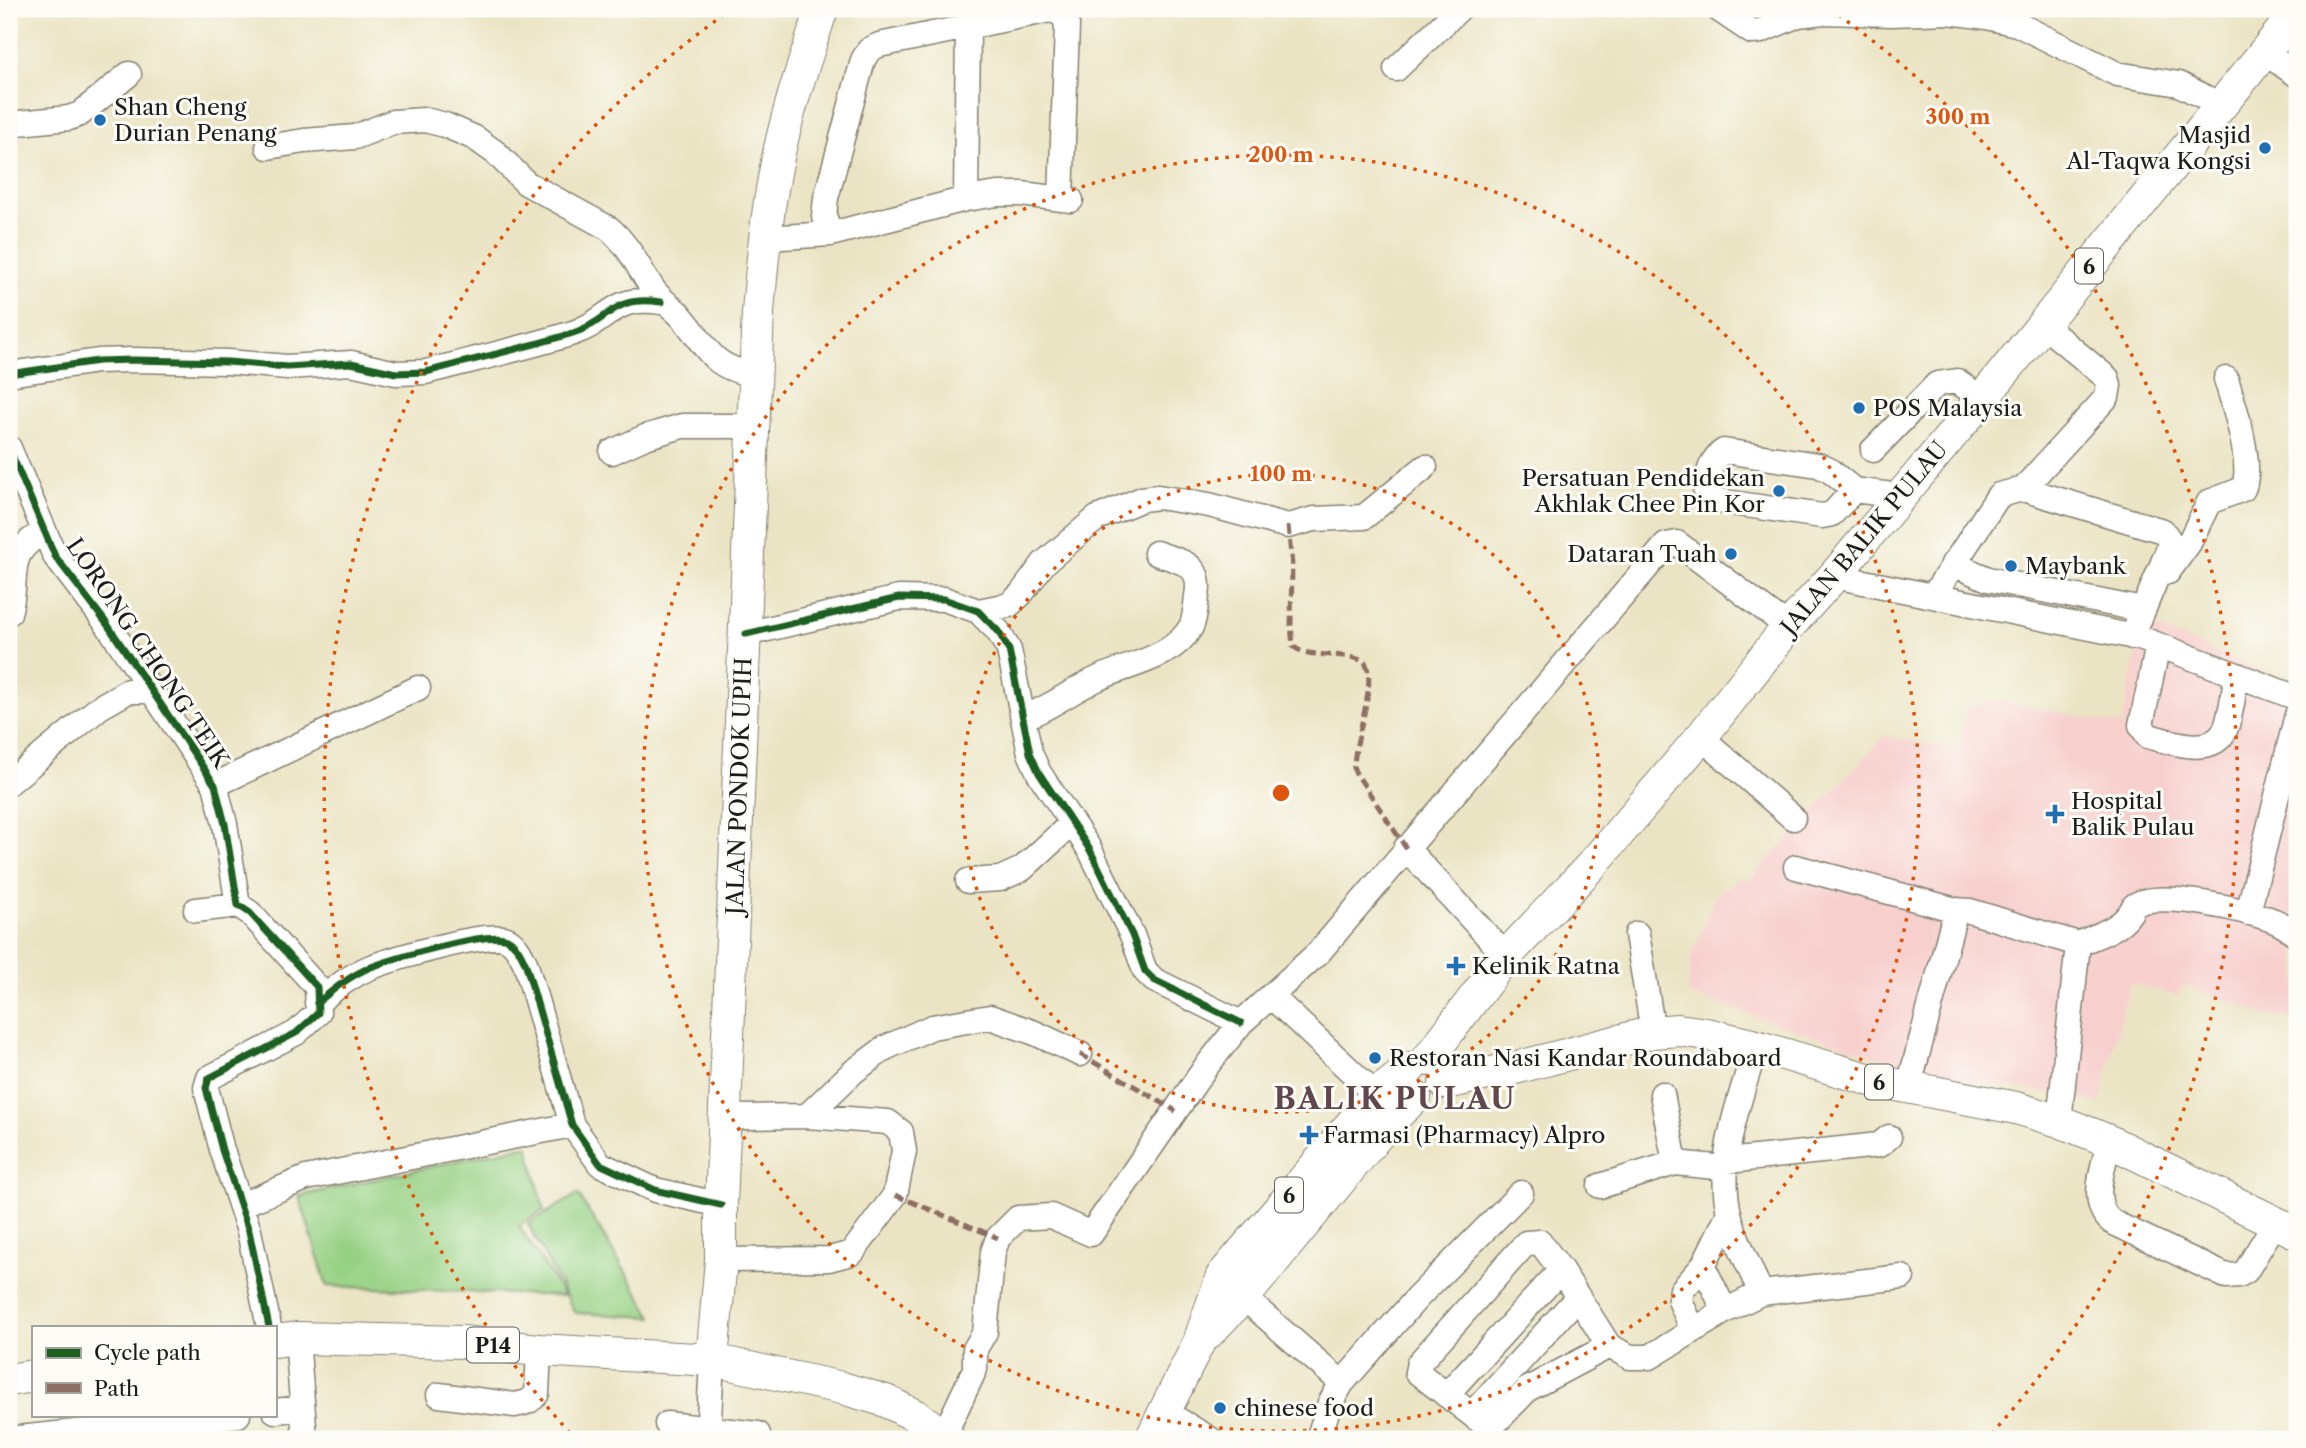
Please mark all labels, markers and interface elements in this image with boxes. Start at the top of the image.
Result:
place label: Shan Cheng Durian Penang [114,93,278,147]
text: 300 m [1926,104,1990,129]
marker: Shan Cheng Durian Penang [92,112,108,128]
place label: Masjid Al-Taqwa Kongsi [2065,121,2251,175]
marker: Masjid Al-Taqwa Kongsi [2257,140,2273,156]
text: 200 m [1248,142,1314,167]
road number: 6 [2075,248,2103,284]
place label: POS Malaysia [1873,394,2023,422]
marker: POS Malaysia [1851,400,1867,416]
street label: JALAN BALIK PULAU [1773,435,1953,643]
text: 100 m [1250,461,1312,486]
place label: Persatuan Pendidekan Akhlak Chee Pin Kor [1522,464,1765,518]
marker: Persatuan Pendidekan Akhlak Chee Pin Kor [1771,483,1787,499]
street label: LORONG CHONG TEIK [61,533,236,774]
place label: Dataran Tuah [1567,540,1717,568]
marker: Dataran Tuah [1723,546,1739,562]
place label: Maybank [2025,552,2128,580]
marker: Maybank [2003,558,2019,574]
street label: JALAN PONDOK UPIH [720,657,757,918]
centre of rings [1269,781,1293,805]
place label: Hospital Balik Pulau [2071,787,2194,841]
marker: Hospital Balik Pulau [2045,804,2065,824]
place label: Kelinik Ratna [1472,952,1621,980]
marker: Kelinik Ratna [1446,956,1466,976]
place label: Restoran Nasi Kandar Roundaboard [1389,1044,1782,1072]
marker: Restoran Nasi Kandar Roundaboard [1367,1050,1383,1066]
road number: 6 [1865,1064,1893,1100]
district label: BALIK PULAU [1273,1080,1517,1117]
place label: Farmasi (Pharmacy) Alpro [1323,1121,1605,1149]
marker: Farmasi (Pharmacy) Alpro [1301,1127,1317,1143]
road number: 6 [1275,1178,1303,1212]
legend [32,1326,276,1416]
road number: P14 [467,1328,519,1362]
text: Cycle path [94,1340,201,1365]
text: Path [94,1376,139,1401]
place label: chinese food [1234,1394,1374,1422]
marker: chinese food [1212,1400,1228,1416]

